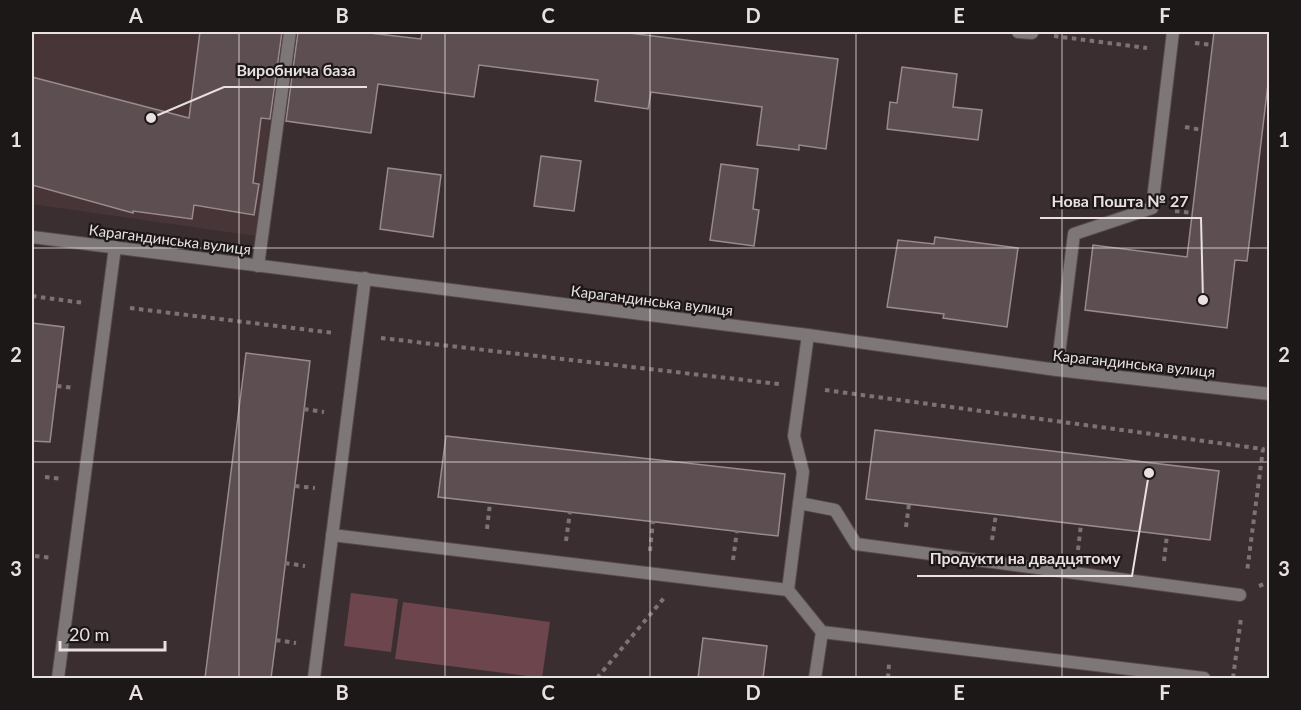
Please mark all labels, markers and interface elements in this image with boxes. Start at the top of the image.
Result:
text: A [128,3,143,27]
text: B [335,3,349,27]
text: C [541,3,555,27]
text: D [745,3,761,27]
text: E [953,3,965,27]
text: F [1159,3,1171,27]
callout: Виробнича база [224,53,367,87]
text: Виробнича база [236,60,356,79]
text: 1 [10,127,22,151]
text: 1 [1278,127,1290,151]
callout: Нова Пошта № 27 [1040,184,1201,218]
text: Нова Пошта № 27 [1052,191,1188,210]
street label: Карагандинська вулиця [88,220,252,258]
street label: Карагандинська вулиця [570,281,734,319]
text: 2 [10,342,22,366]
text: 2 [1278,342,1290,366]
street label: Карагандинська вулиця [1052,346,1216,380]
callout: Продукти на двадцятому [917,542,1132,576]
text: Продукти на двадцятому [930,548,1121,567]
text: 3 [10,556,22,580]
text: 3 [1278,556,1290,580]
scale bar [60,614,165,652]
text: 20 m [69,623,109,645]
text: A [128,680,143,704]
text: B [335,680,349,704]
text: C [541,680,555,704]
text: D [745,680,761,704]
text: E [953,680,965,704]
text: F [1159,680,1171,704]

